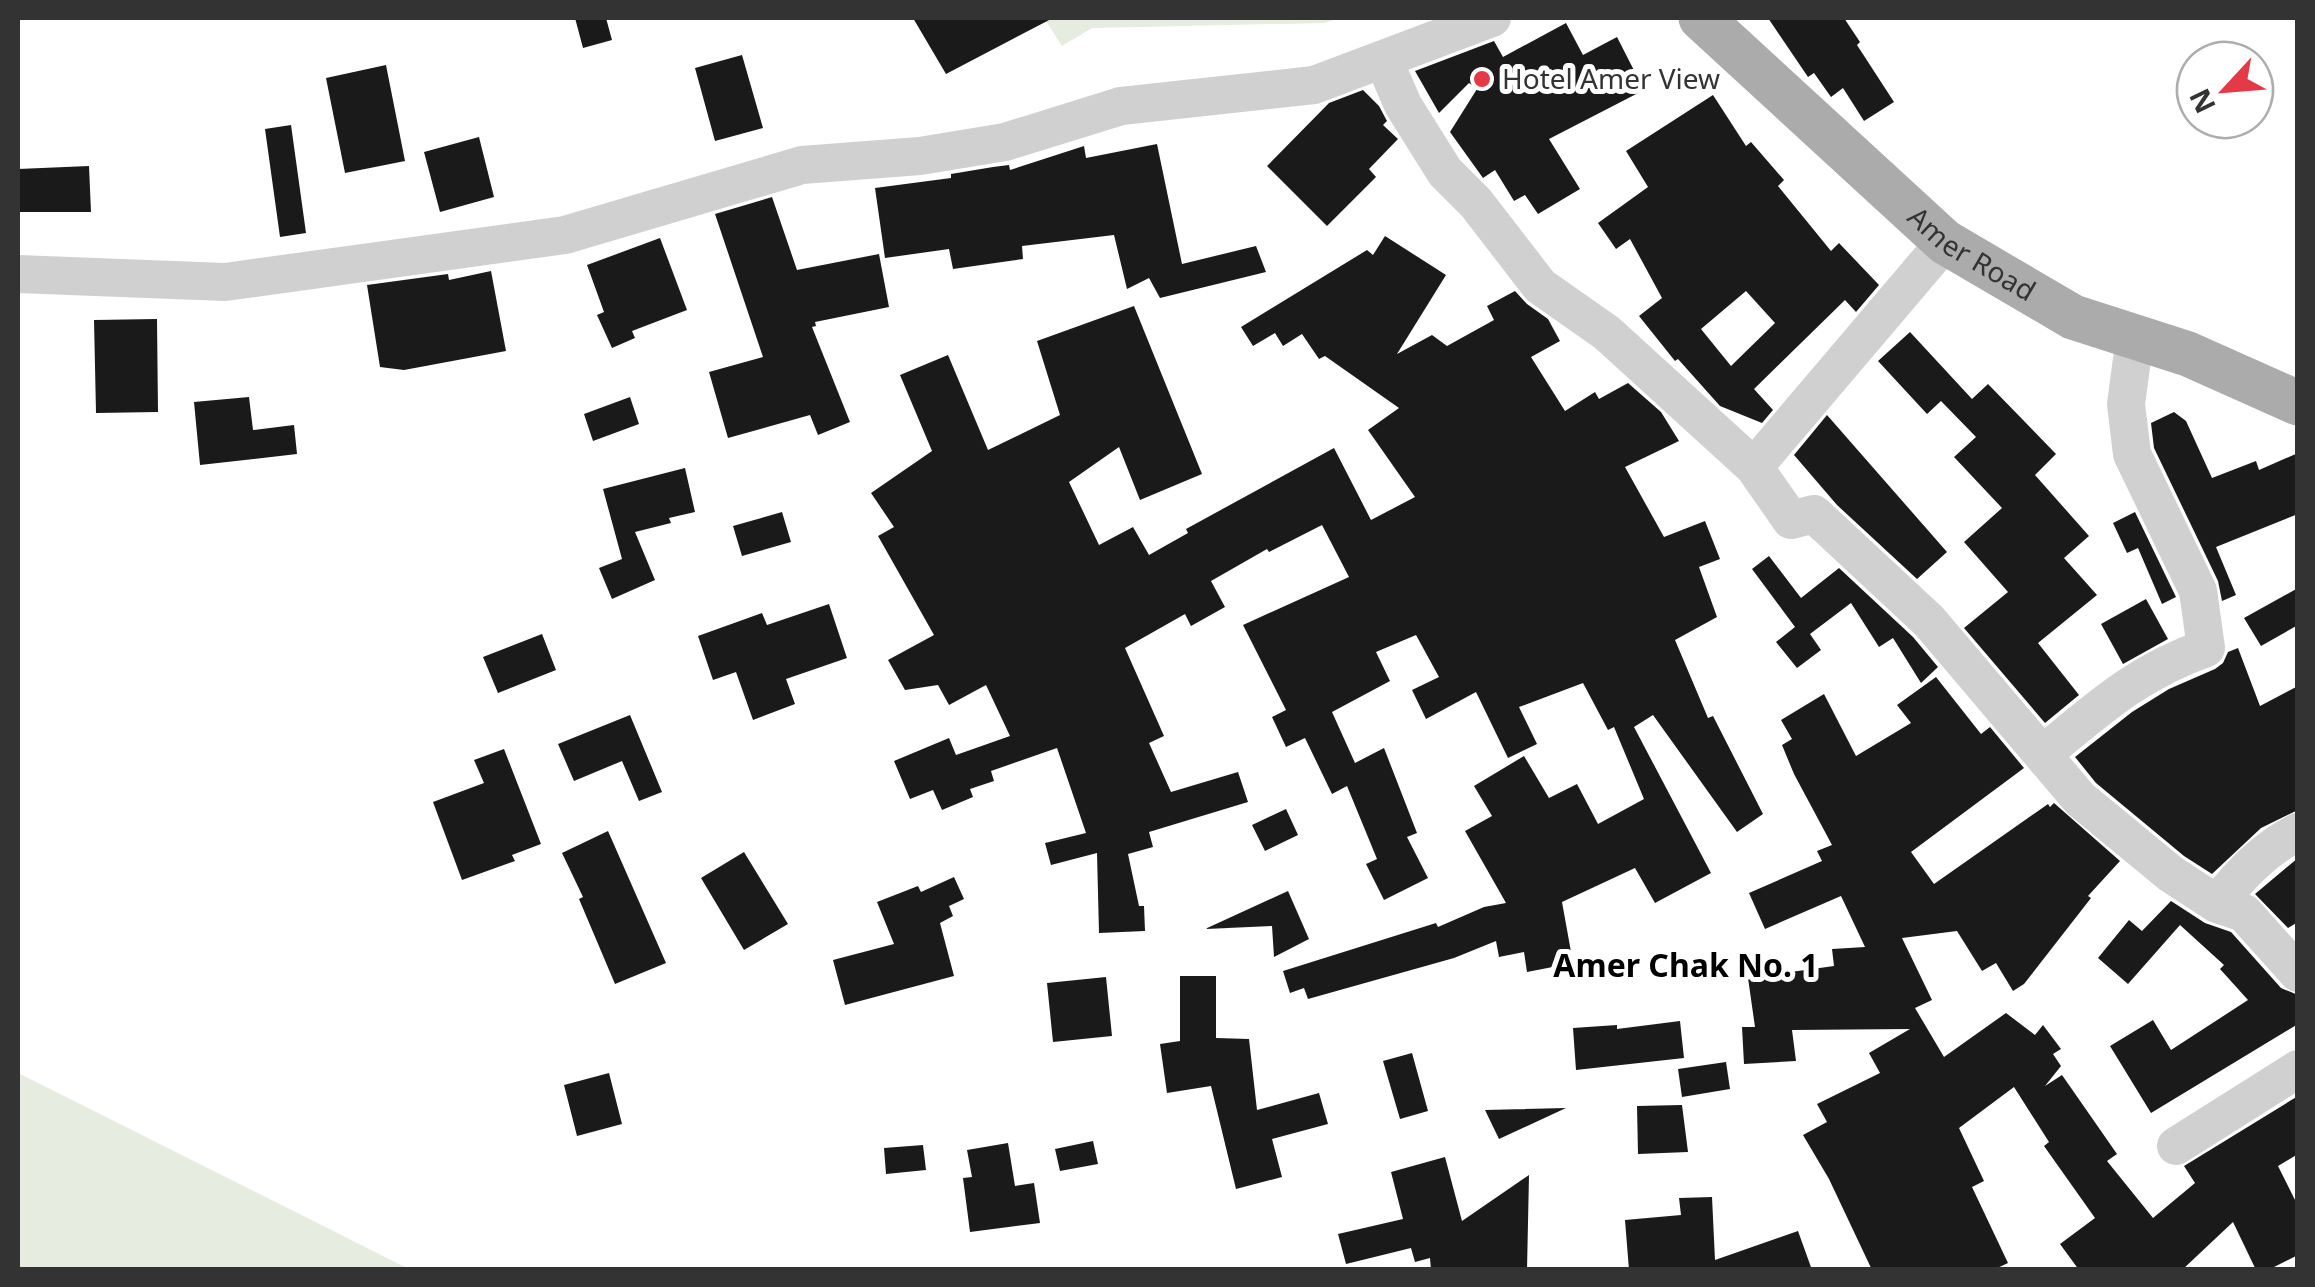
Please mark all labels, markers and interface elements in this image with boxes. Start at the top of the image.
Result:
north arrow [2175,40,2275,140]
place label: Hotel Amer View [1502,59,1720,97]
marker: Hotel Amer View [1471,68,1493,90]
text: N [2180,83,2224,120]
street label: Amer Road [1900,197,2043,309]
district label: Amer Chak No. 1 [1553,943,1819,986]

